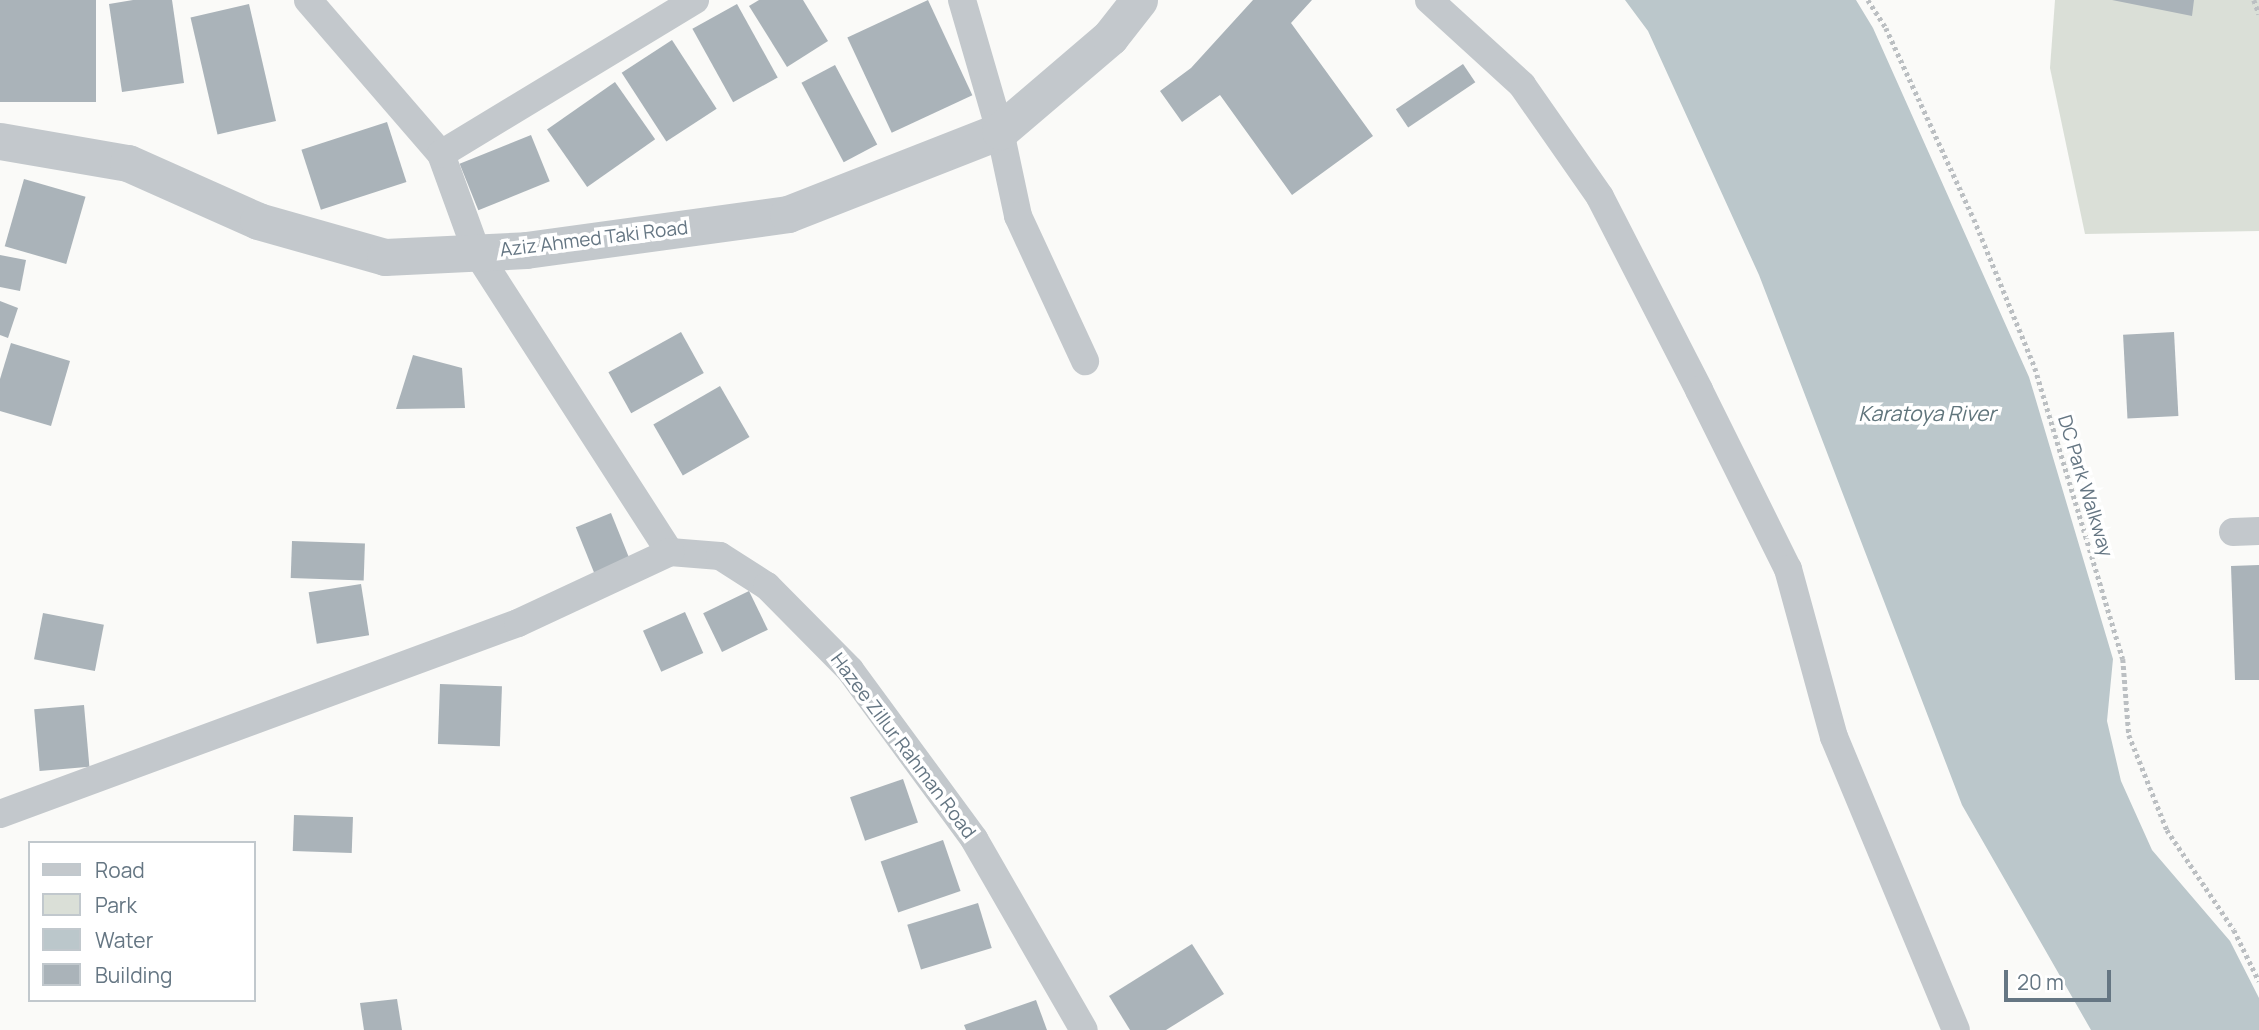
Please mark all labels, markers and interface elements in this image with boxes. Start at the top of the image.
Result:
street label: Aziz Ahmed Taki Road [499,216,689,262]
water label: Karatoya River [1858,400,1996,426]
street label: DC Park Walkway [2053,412,2117,560]
street label: Hazee Zillur Rahman Road [826,649,980,843]
legend [28,841,256,1002]
text: Road [95,856,145,884]
text: Park [95,891,137,919]
text: Water [95,926,153,954]
scale bar [2007,956,2114,1000]
text: Building [95,961,172,989]
text: 20 m [2017,968,2064,996]

